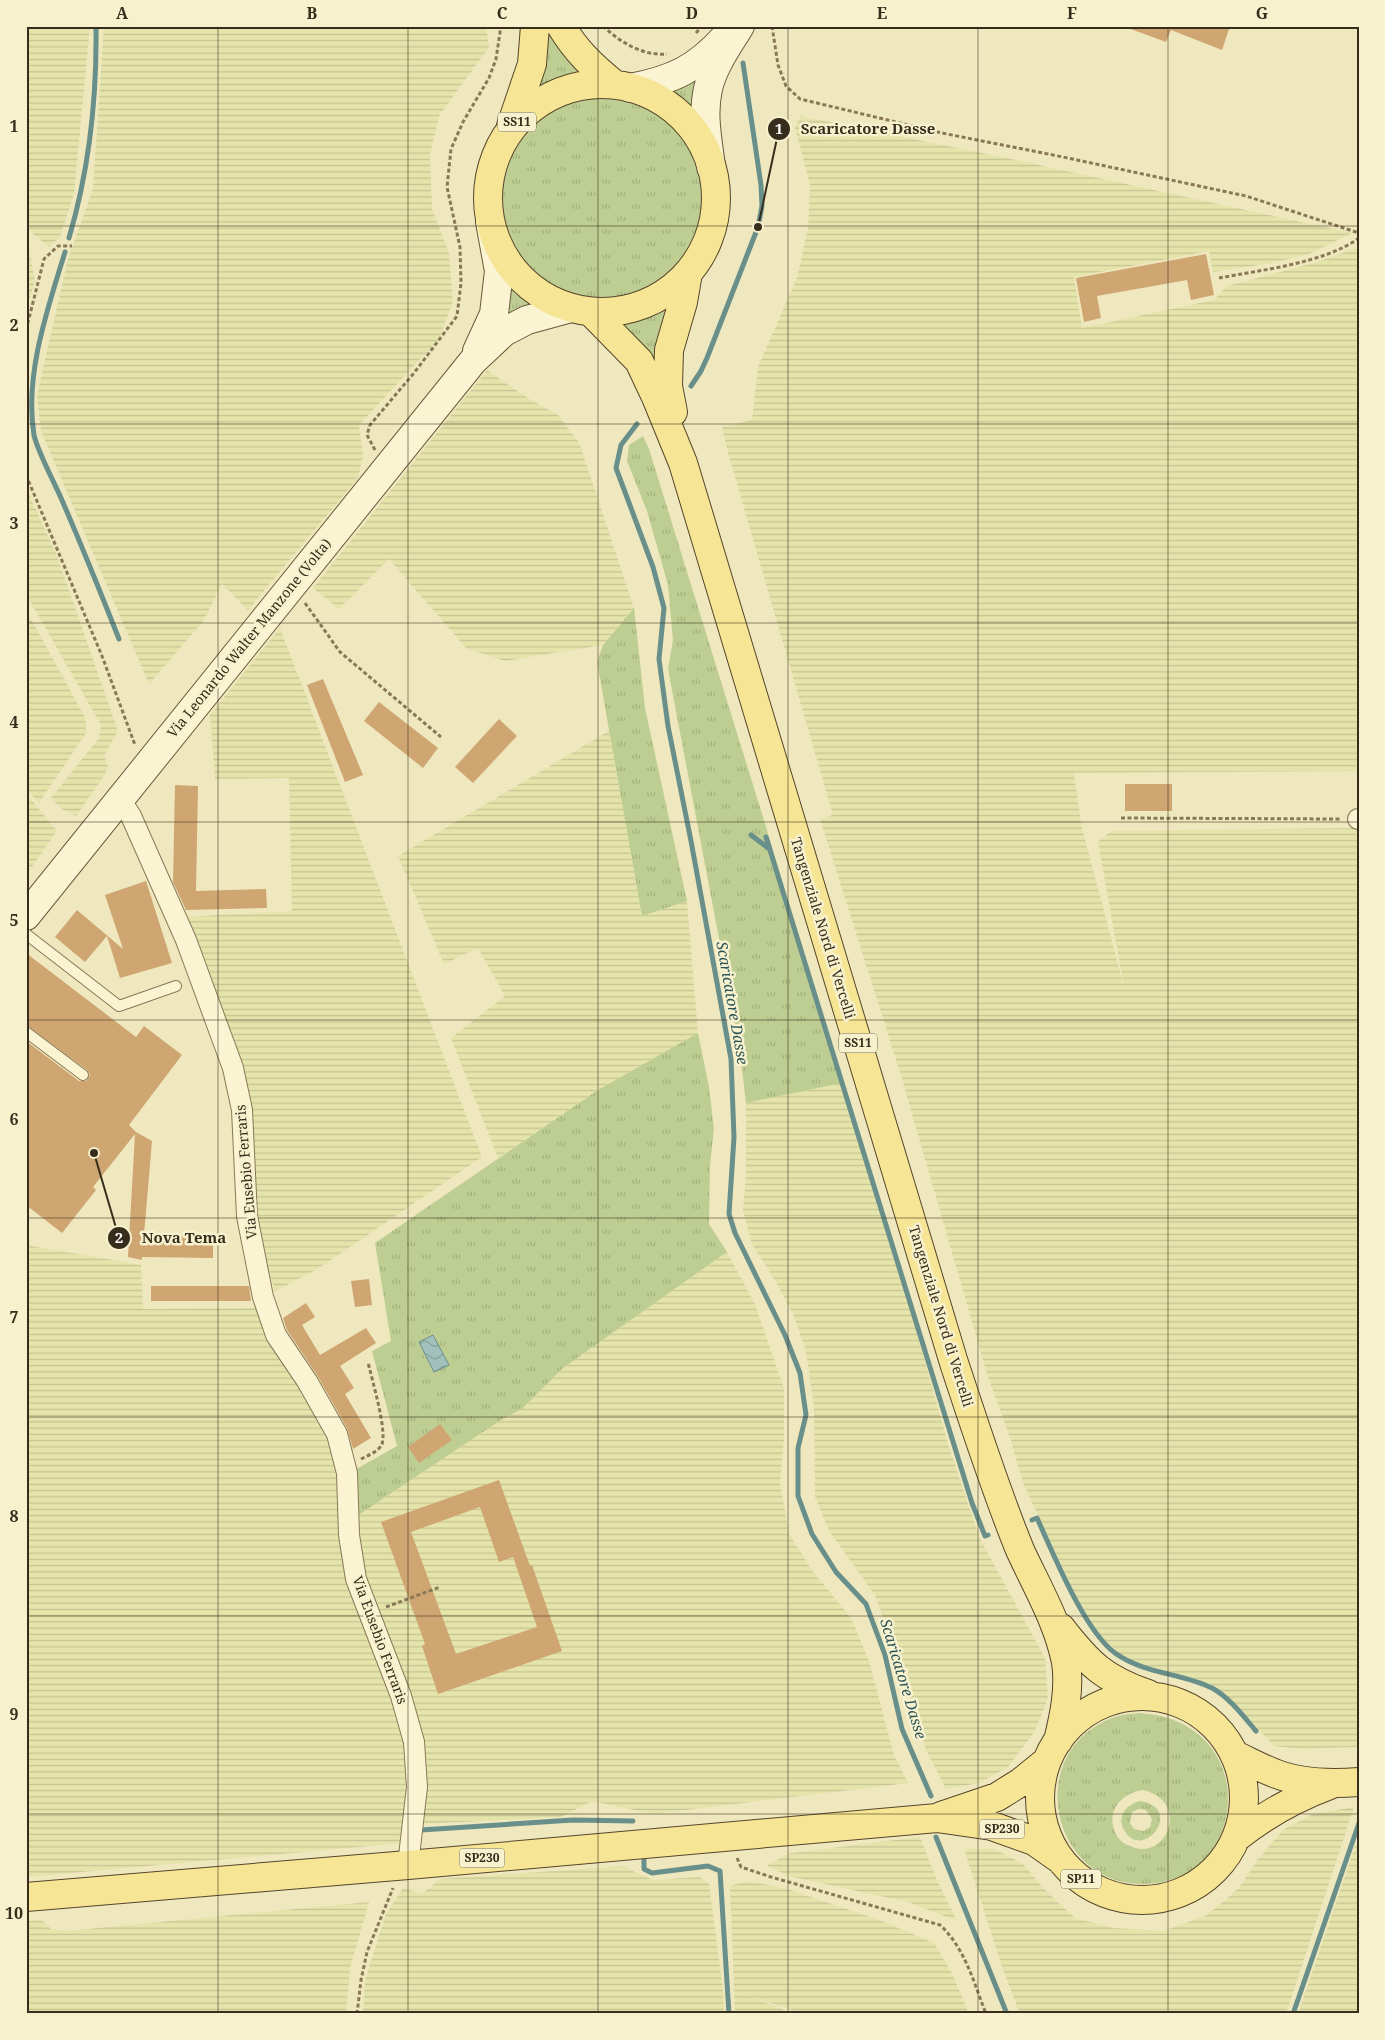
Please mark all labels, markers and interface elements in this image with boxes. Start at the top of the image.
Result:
text: A [116,2,129,24]
text: B [307,2,318,24]
text: C [497,2,508,24]
text: D [686,2,698,24]
text: E [877,2,887,24]
text: F [1067,2,1077,24]
text: G [1256,2,1268,24]
road number: SS11 [498,112,536,132]
callout: Scaricatore Dasse [766,114,946,144]
text: 1 [9,115,19,137]
text: 1 [775,118,783,138]
text: Scaricatore Dasse [801,118,935,138]
text: 2 [9,314,19,336]
text: 3 [9,512,19,534]
street label: Via Leonardo Walter Manzone (Volta) [162,534,335,741]
text: 4 [9,711,19,733]
street label: Tangenziale Nord di Vercelli [787,835,860,1021]
text: 5 [9,909,19,931]
water label: Scaricatore Dasse [712,940,754,1067]
road number: SS11 [839,1034,877,1052]
street label: Via Eusebio Ferraris [230,1104,261,1240]
text: 6 [9,1108,19,1130]
callout: Nova Tema [107,1223,236,1253]
street label: Tangenziale Nord di Vercelli [905,1223,978,1409]
text: 2 [115,1227,123,1247]
text: Nova Tema [142,1227,226,1247]
text: 7 [9,1306,19,1328]
text: 8 [9,1505,19,1527]
street label: Via Eusebio Ferraris [348,1573,412,1707]
water label: Scaricatore Dasse [876,1616,932,1742]
text: 9 [9,1703,19,1725]
road number: SP230 [980,1820,1024,1838]
road number: SP230 [460,1849,504,1868]
road number: SP11 [1061,1870,1101,1888]
text: 10 [5,1902,23,1924]

